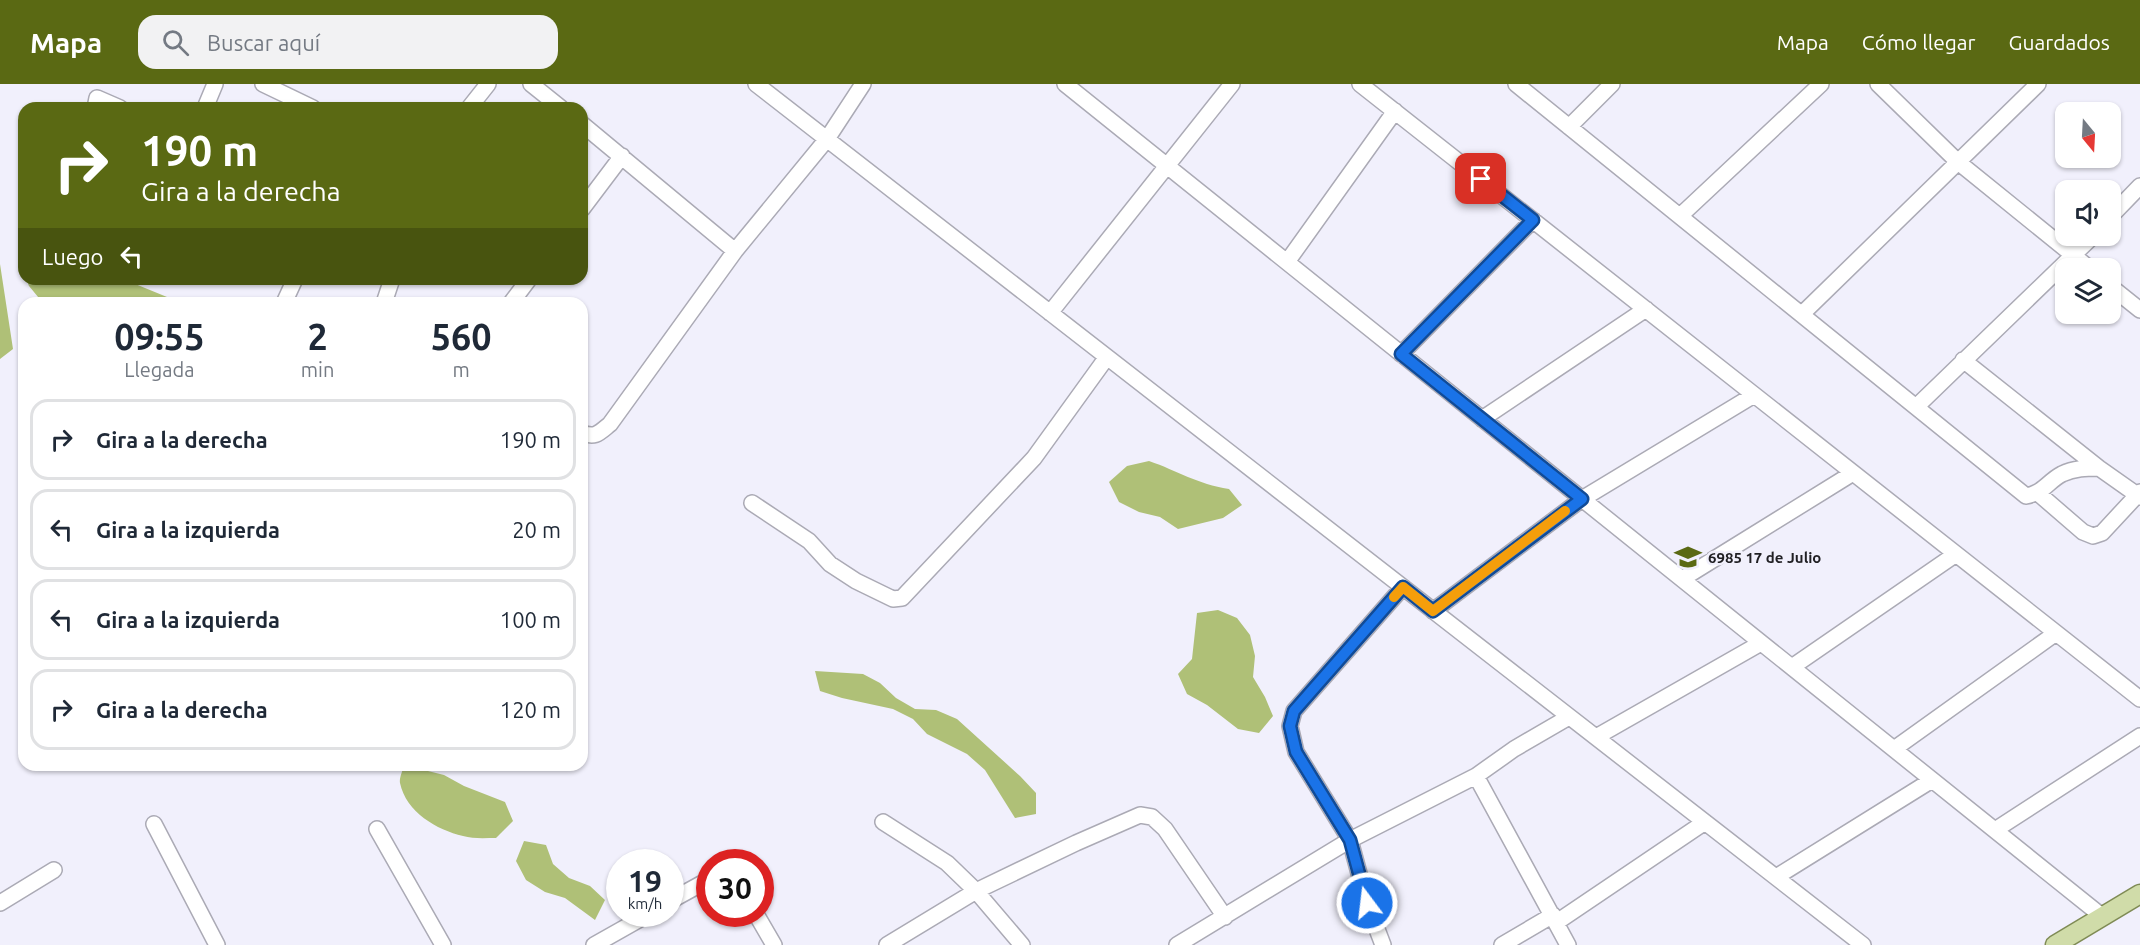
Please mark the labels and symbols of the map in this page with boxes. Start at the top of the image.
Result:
north arrow [2055,102,2121,168]
pin [1455,153,1506,204]
school or university icon: 6985 17 de Julio [1673,542,1703,572]
place label: 6985 17 de Julio [1708,549,1821,566]
speed limit sign: 30 [696,849,774,927]
position arrow [1335,871,1399,935]

